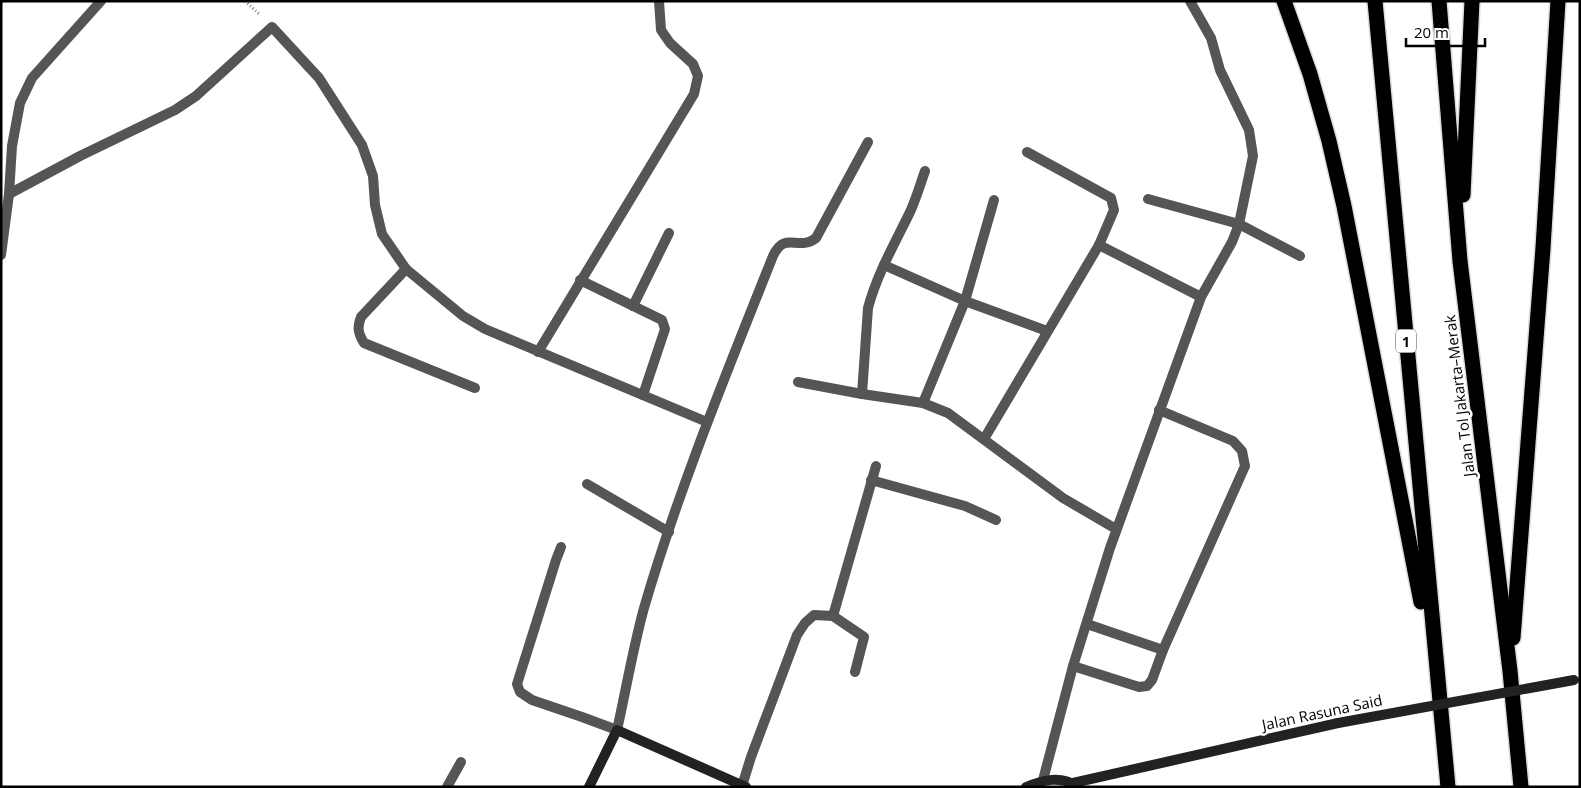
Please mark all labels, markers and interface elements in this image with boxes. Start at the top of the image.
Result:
scale bar [1406,15,1485,47]
text: 20 m [1414,22,1449,42]
street label: Jalan Tol Jakarta–Merak [1439,314,1479,480]
road number: 1 [1396,330,1416,352]
street label: Jalan Rasuna Said [1258,689,1384,735]

